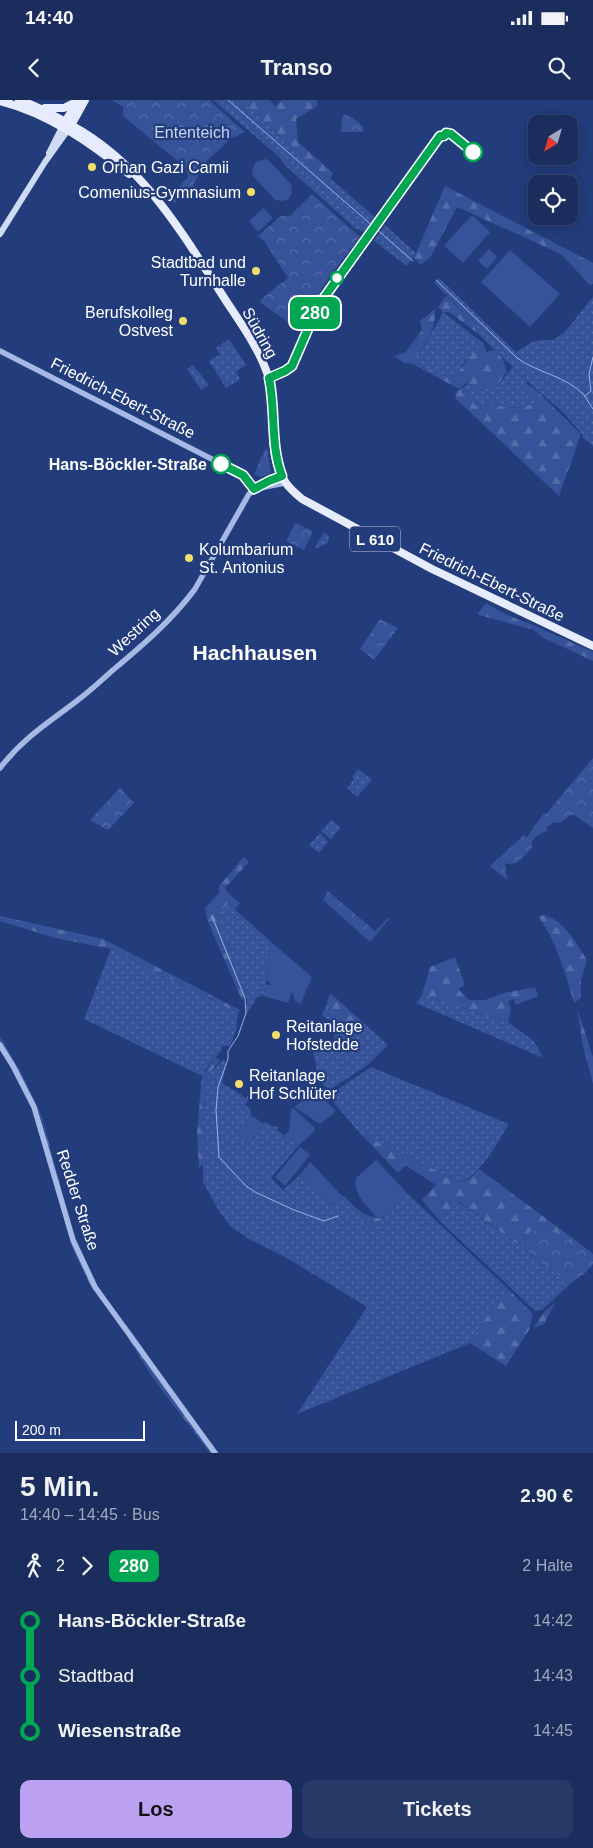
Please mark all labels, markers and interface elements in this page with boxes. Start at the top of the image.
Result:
text: 14:40 [25,7,74,28]
icon: back [20,54,48,82]
icon: search [545,54,573,82]
text: Transo [260,55,333,80]
north arrow [528,115,578,165]
map controls [528,115,578,225]
park label: Ententeich [154,124,230,141]
unlabelled marker [463,142,483,162]
place label: Orhan Gazi Camii [102,159,229,176]
marker: Orhan Gazi Camii [86,161,98,173]
button: locate [528,175,578,225]
place label: Comenius-Gymnasium [78,184,241,201]
marker: Comenius-Gymnasium [245,186,257,198]
place label: Stadtbad und Turnhalle [151,254,246,289]
marker: Stadtbad und Turnhalle [250,265,262,277]
unlabelled marker [330,271,344,285]
line badge: 280 [286,297,344,329]
text: 280 [300,303,330,323]
place label: Berufskolleg Ostvest [85,304,174,339]
street label: Südring [239,305,281,361]
marker: Berufskolleg Ostvest [177,315,189,327]
street label: Friedrich-Ebert-Straße [48,354,198,442]
marker: Hans-Böckler-Straße [211,454,231,474]
place label: Hans-Böckler-Straße [49,456,207,473]
road number: L 610 [350,526,400,552]
street label: Friedrich-Ebert-Straße [417,539,567,625]
place label: Kolumbarium St. Antonius [199,541,293,576]
marker: Kolumbarium St. Antonius [183,552,195,564]
street label: Westring [105,604,163,660]
district label: Hachhausen [193,641,317,664]
place label: Reitanlage Hofstedde [286,1018,363,1053]
marker: Reitanlage Hofstedde [270,1029,282,1041]
place label: Reitanlage Hof Schlüter [249,1067,338,1102]
marker: Reitanlage Hof Schlüter [233,1078,245,1090]
street label: Redder Straße [54,1147,102,1253]
scale bar [15,1418,145,1441]
text: 200 m [22,1422,61,1438]
text: 5 Min. [20,1471,99,1502]
text: 2.90 € [520,1485,573,1506]
text: 14:40 – 14:45 · Bus [20,1506,160,1523]
icon: walk [20,1552,48,1580]
icon: forward [73,1552,101,1580]
text: 280 [119,1556,149,1576]
text: 2 [56,1557,65,1574]
text: 2 Halte [522,1557,573,1574]
text: Hans-Böckler-Straße [58,1610,246,1631]
text: 14:42 [533,1612,573,1629]
text: Stadtbad [58,1665,134,1686]
text: 14:43 [533,1667,573,1684]
text: Wiesenstraße [58,1720,181,1741]
text: 14:45 [533,1722,573,1739]
button: Los [20,1780,292,1838]
button: Tickets [302,1780,573,1838]

